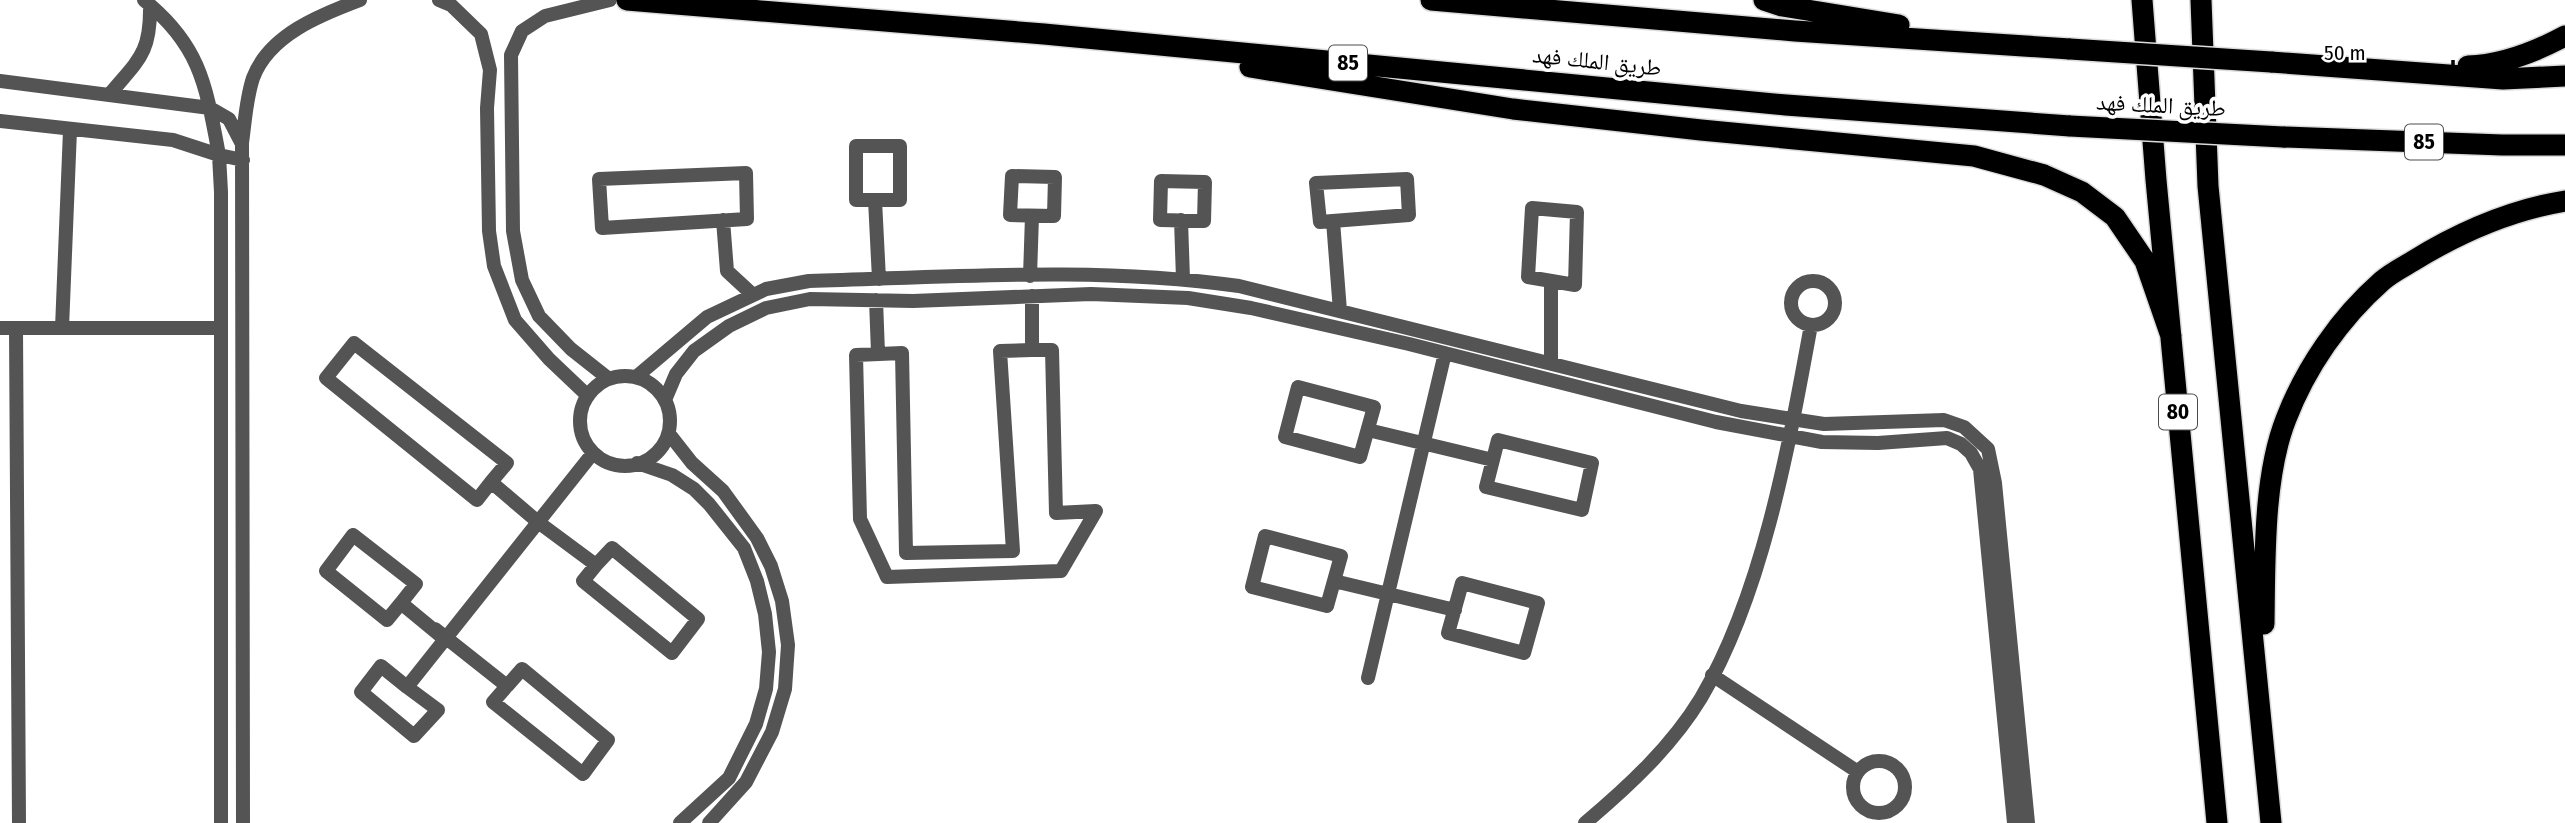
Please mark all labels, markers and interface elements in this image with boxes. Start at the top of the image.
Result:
scale bar [2313,28,2453,72]
street label: طريق الملك فهد [1531,40,1663,82]
text: 50 m [2324,40,2366,66]
road number: 85 [1329,46,1367,80]
street label: طريق الملك فهد [2096,88,2226,122]
road number: 85 [2405,124,2443,160]
road number: 80 [2159,394,2197,430]

